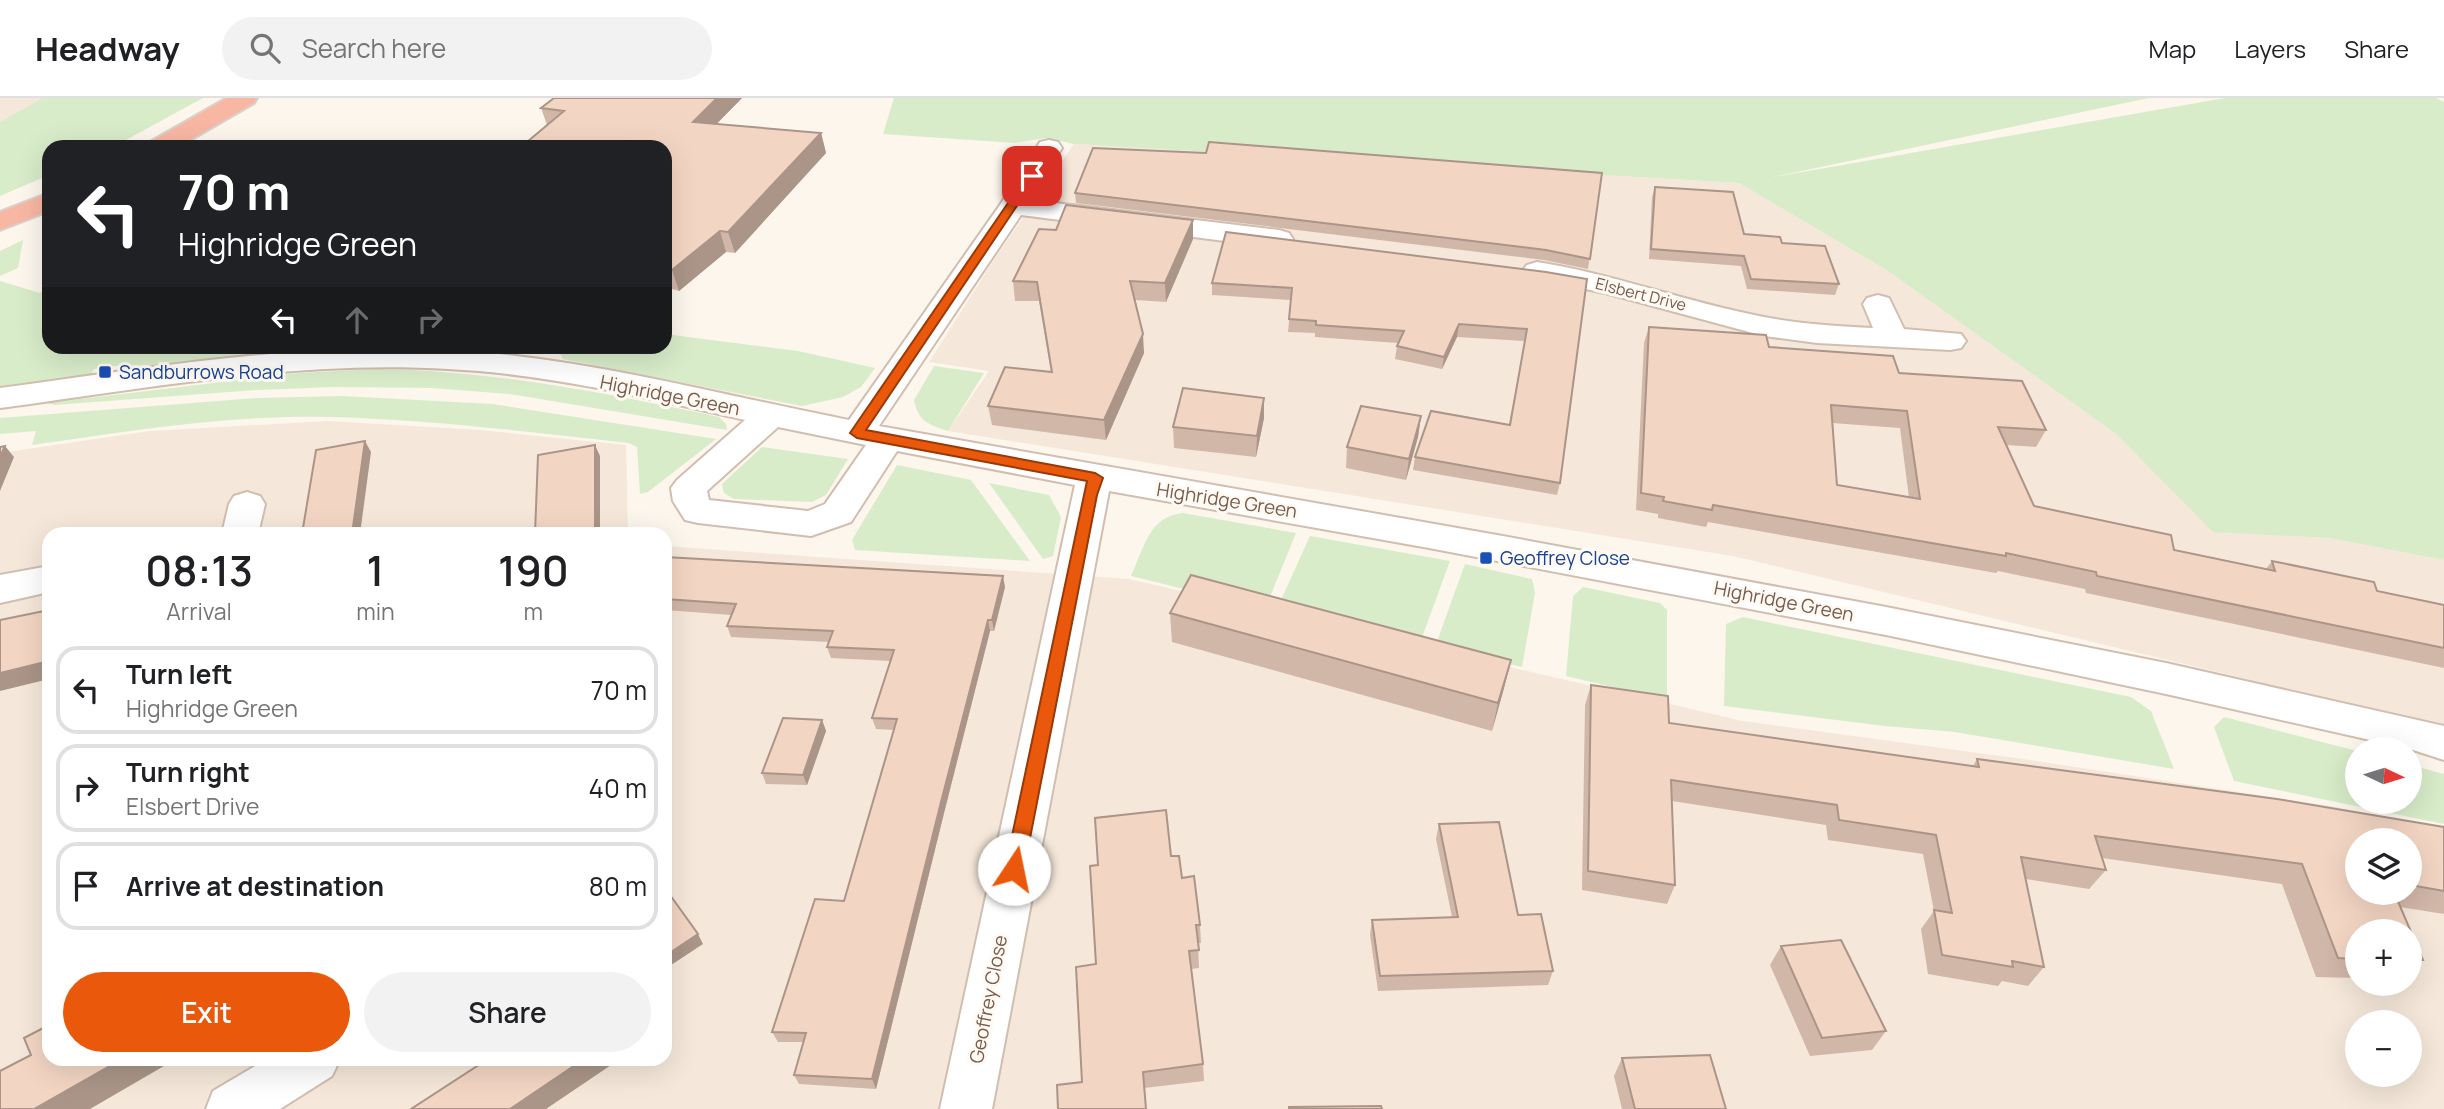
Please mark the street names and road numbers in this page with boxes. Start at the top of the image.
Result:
street label: Elsbert Drive [1593,272,1689,316]
street label: Highridge Green [598,369,742,421]
street label: Highridge Green [1155,476,1299,524]
street label: Highridge Green [1712,575,1856,627]
street label: Geoffrey Close [963,933,1013,1065]

